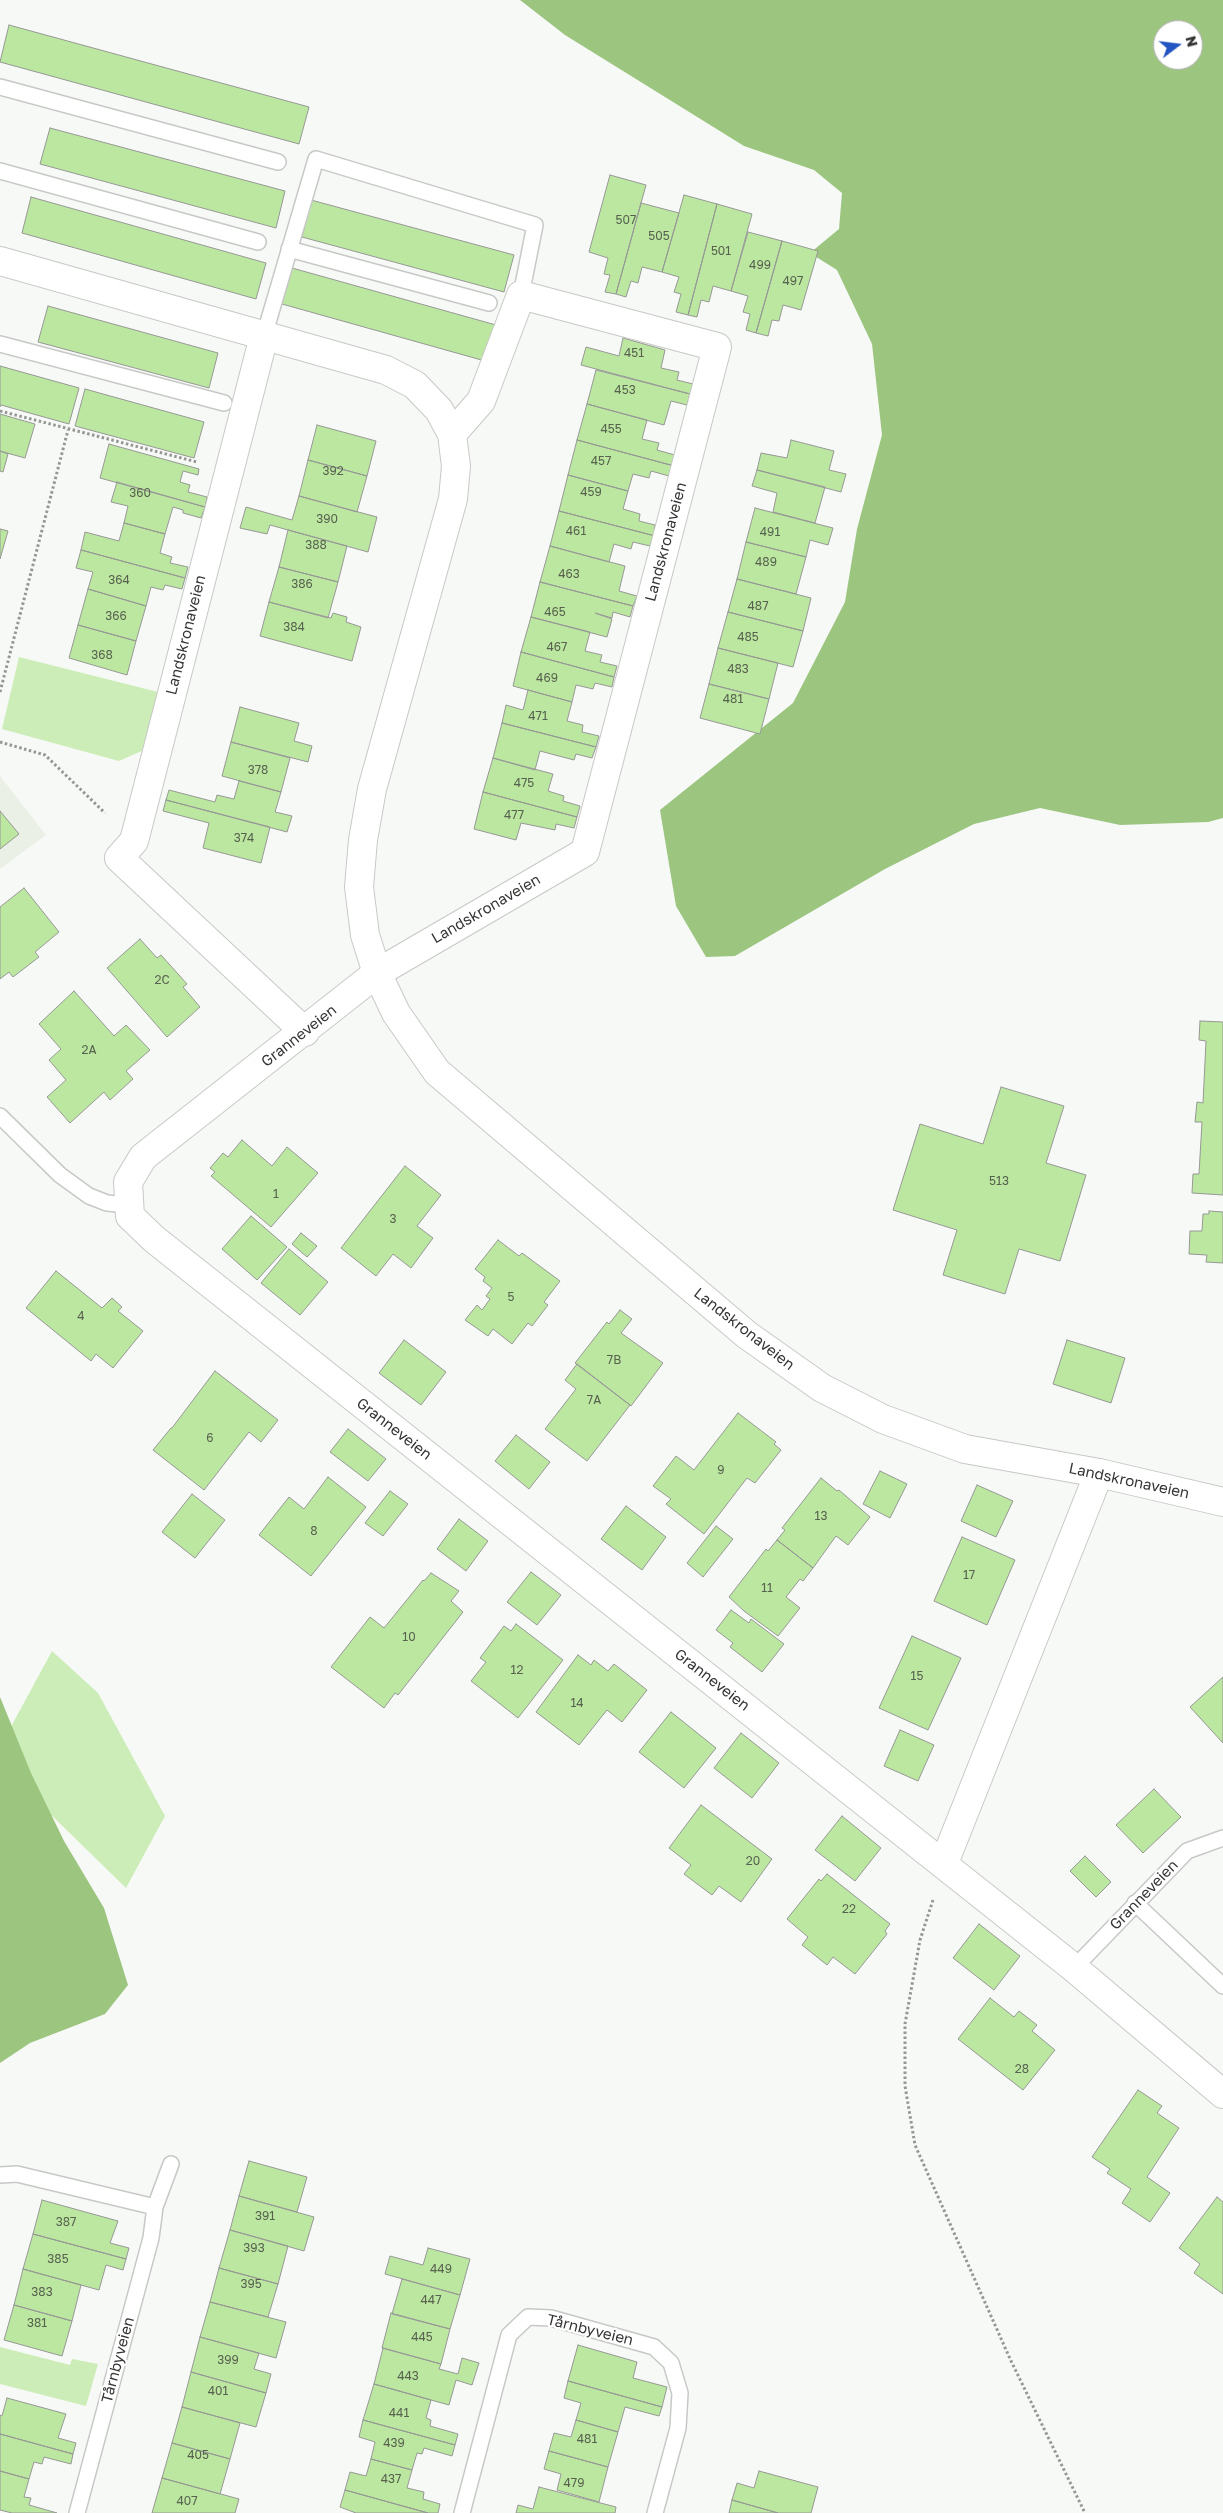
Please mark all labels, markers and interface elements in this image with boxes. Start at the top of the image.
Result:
north arrow [1153,20,1203,70]
text: N [1182,34,1202,49]
house number: 507 [616,213,636,227]
house number: 505 [648,229,670,243]
house number: 501 [711,244,731,258]
house number: 499 [749,258,771,272]
house number: 497 [783,274,803,288]
house number: 451 [624,346,644,360]
house number: 453 [614,383,636,397]
house number: 455 [600,422,622,436]
house number: 457 [591,454,611,468]
house number: 392 [322,464,344,478]
street label: Landskronaveien [641,480,691,604]
house number: 459 [580,485,602,499]
house number: 360 [129,486,151,500]
house number: 390 [316,512,338,526]
house number: 461 [566,524,586,538]
house number: 491 [760,525,780,539]
house number: 388 [305,538,327,552]
house number: 489 [755,555,777,569]
house number: 463 [558,567,580,581]
house number: 364 [108,573,130,587]
street label: Landskronaveien [162,573,210,697]
house number: 386 [291,577,313,591]
house number: 487 [748,599,768,613]
house number: 465 [544,605,566,619]
house number: 366 [105,609,127,623]
house number: 384 [283,620,305,634]
house number: 485 [737,630,759,644]
house number: 467 [547,640,567,654]
house number: 368 [91,648,113,662]
house number: 483 [727,662,749,676]
house number: 469 [536,671,558,685]
house number: 481 [723,692,743,706]
house number: 471 [528,709,548,723]
house number: 378 [248,763,268,777]
house number: 475 [514,776,534,790]
house number: 477 [504,808,524,822]
house number: 374 [234,831,254,845]
street label: Landskronaveien [428,870,544,948]
house number: 2C [154,973,170,987]
street label: Granneveien [258,1001,340,1071]
house number: 2A [82,1043,96,1057]
house number: 513 [989,1174,1009,1188]
house number: 1 [273,1187,279,1201]
house number: 3 [389,1212,397,1226]
street label: Landskronaveien [690,1284,798,1374]
house number: 5 [508,1290,514,1304]
house number: 4 [77,1309,85,1323]
house number: 7B [607,1353,621,1367]
house number: 7A [587,1393,601,1407]
street label: Granneveien [353,1394,435,1464]
house number: 6 [206,1431,214,1445]
street label: Landskronaveien [1067,1459,1191,1503]
house number: 9 [717,1463,725,1477]
house number: 13 [815,1509,827,1523]
house number: 8 [310,1524,318,1538]
house number: 17 [963,1568,975,1582]
house number: 11 [761,1581,773,1595]
house number: 10 [402,1630,416,1644]
street label: Granneveien [671,1645,753,1715]
house number: 12 [511,1663,523,1677]
house number: 15 [911,1669,923,1683]
house number: 14 [570,1696,584,1710]
house number: 20 [746,1854,760,1868]
street label: Granneveien [1106,1856,1182,1934]
house number: 22 [842,1902,856,1916]
house number: 28 [1015,2062,1029,2076]
house number: 391 [255,2209,275,2223]
house number: 387 [56,2215,76,2229]
house number: 393 [243,2241,265,2255]
house number: 385 [47,2252,69,2266]
house number: 449 [430,2262,452,2276]
house number: 395 [240,2277,262,2291]
house number: 383 [31,2285,53,2299]
house number: 447 [421,2293,441,2307]
street label: Tårnbyveien [545,2311,635,2349]
street label: Tårnbyveien [98,2315,138,2405]
house number: 381 [27,2316,47,2330]
house number: 445 [411,2330,433,2344]
house number: 399 [217,2353,239,2367]
house number: 443 [397,2369,419,2383]
house number: 401 [208,2384,228,2398]
house number: 441 [389,2406,409,2420]
house number: 481 [577,2432,597,2446]
house number: 439 [383,2436,405,2450]
house number: 405 [187,2448,209,2462]
house number: 437 [381,2472,401,2486]
house number: 479 [564,2476,584,2490]
house number: 407 [176,2494,198,2508]

